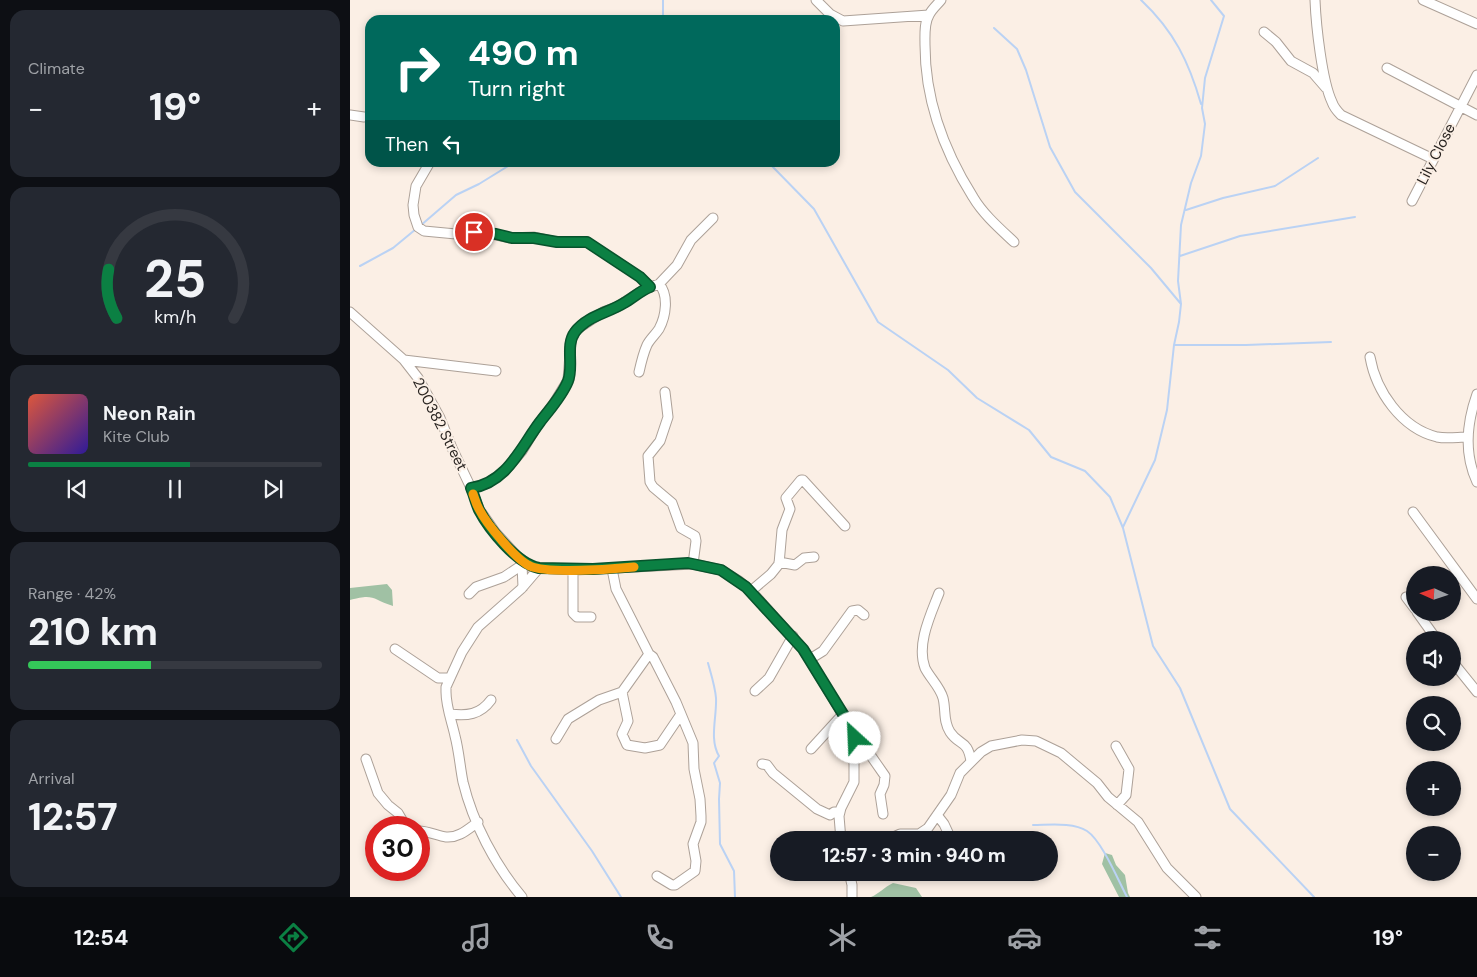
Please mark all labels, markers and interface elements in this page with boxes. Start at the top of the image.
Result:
text: 490 m [468,30,579,76]
icon: right [385,35,450,100]
text: Climate [28,58,85,79]
text: Turn right [468,74,565,103]
text: 19° [149,82,201,132]
text: − [28,90,43,127]
text: + [307,90,322,127]
street label: Lily Close [1412,120,1460,188]
icon: left [438,130,466,158]
text: Then [385,132,428,157]
pin [453,211,495,253]
icon: arrive [460,218,488,246]
text: 25 [144,245,206,313]
text: km/h [154,305,196,329]
street label: 200382 Street [408,374,472,474]
text: Neon Rain [103,401,196,426]
text: Kite Club [103,426,170,447]
icon: previous [63,475,91,503]
icon: pause [161,475,189,503]
icon: next [259,475,287,503]
north arrow [1406,566,1461,621]
map controls [1406,566,1461,881]
text: Range · 42% [28,583,116,604]
text: 210 km [28,607,158,657]
button: sound [1406,631,1461,686]
button: search [1406,696,1461,751]
position arrow [828,711,880,763]
button: + [1406,761,1461,816]
text: Arrival [28,768,75,789]
text: 12:57 [28,792,118,842]
speed limit sign: 30 [365,816,430,881]
button: − [1406,826,1461,881]
text: 12:57 · 3 min · 940 m [822,843,1006,868]
icon: directions [276,920,311,955]
icon: music [459,920,494,955]
icon: phone [642,920,677,955]
icon: climate [825,920,860,955]
icon: car [1007,920,1042,955]
icon: filters [1190,920,1225,955]
text: 12:54 [74,923,128,952]
text: 19° [1373,923,1403,952]

